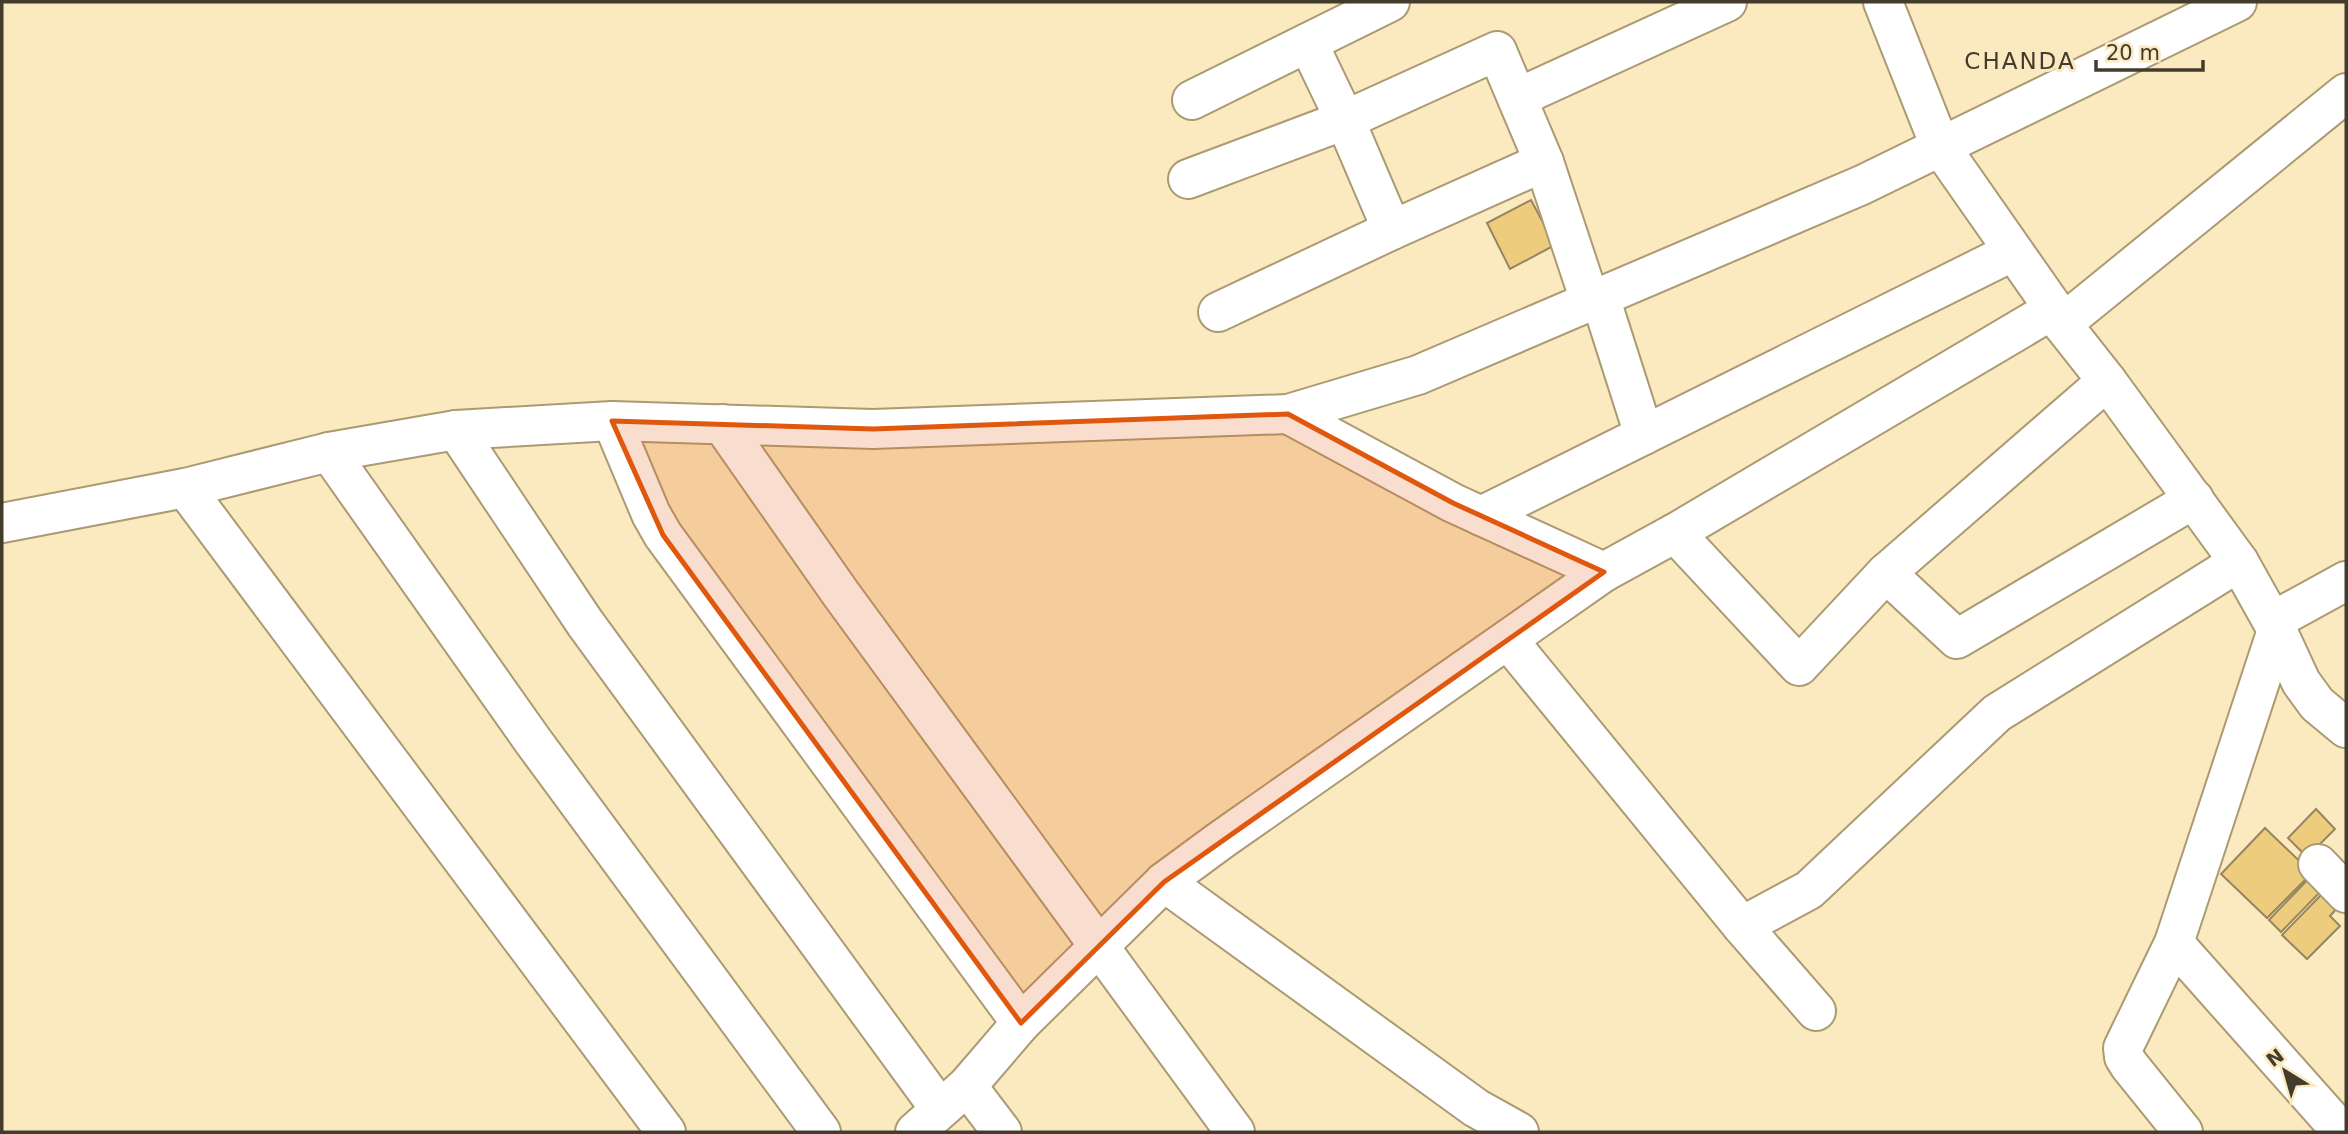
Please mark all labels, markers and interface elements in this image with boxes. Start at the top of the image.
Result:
scale bar [2096,28,2203,72]
text: 20 m [2106,41,2160,65]
district label: CHANDA [1964,48,2076,74]
north arrow [2250,1036,2320,1106]
text: N [2262,1044,2288,1071]

